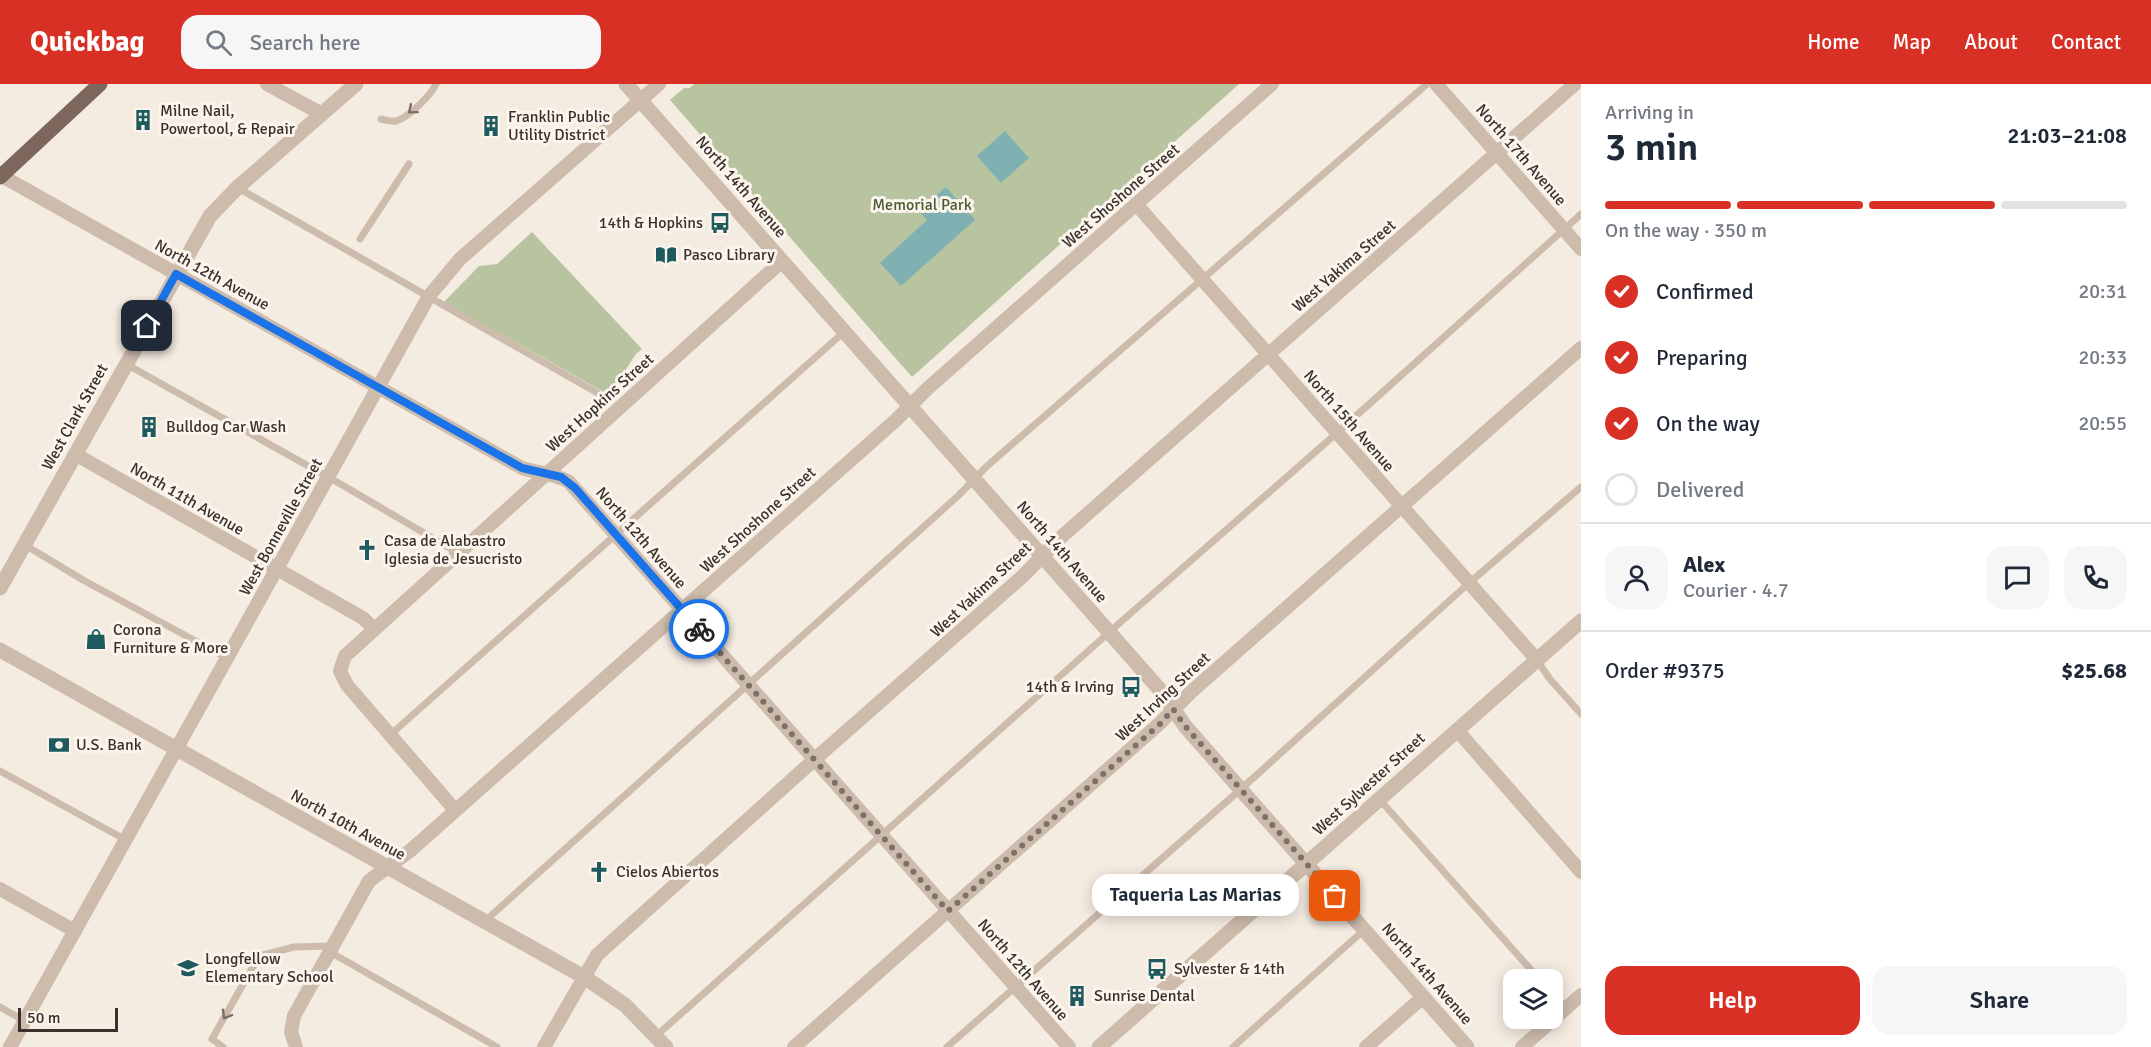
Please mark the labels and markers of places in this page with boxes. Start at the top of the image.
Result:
place label: Milne Nail, Powertool, & Repair [160,101,295,139]
place label: Franklin Public Utility District [508,107,610,145]
building icon: Milne Nail, Powertool, & Repair [131,108,155,132]
building icon: Franklin Public Utility District [479,114,503,138]
bus stop icon: 14th & Hopkins [708,211,732,235]
place label: 14th & Hopkins [599,213,703,233]
library icon: Pasco Library [654,243,678,267]
place label: Pasco Library [683,245,775,265]
pin [121,300,172,351]
building icon: Bulldog Car Wash [137,415,161,439]
place label: Bulldog Car Wash [166,417,286,437]
place label: Casa de Alabastro Iglesia de Jesucristo [384,531,522,569]
church icon: Casa de Alabastro Iglesia de Jesucristo [355,538,379,562]
place label: Corona Furniture & More [113,620,228,658]
shop icon: Corona Furniture & More [84,627,108,651]
bus stop icon: 14th & Irving [1119,675,1143,699]
place label: 14th & Irving [1026,677,1114,697]
bank icon: U.S. Bank [47,733,71,757]
place label: U.S. Bank [76,735,142,755]
church icon: Cielos Abiertos [587,860,611,884]
place label: Cielos Abiertos [616,862,719,882]
pin [1309,870,1360,921]
callout: Taqueria Las Marias [1092,875,1299,917]
place label: Longfellow Elementary School [205,949,334,987]
school or university icon: Longfellow Elementary School [176,956,200,980]
bus stop icon: Sylvester & 14th [1145,957,1169,981]
place label: Sylvester & 14th [1174,959,1285,979]
building icon: Sunrise Dental [1065,984,1089,1008]
place label: Sunrise Dental [1094,986,1195,1006]

